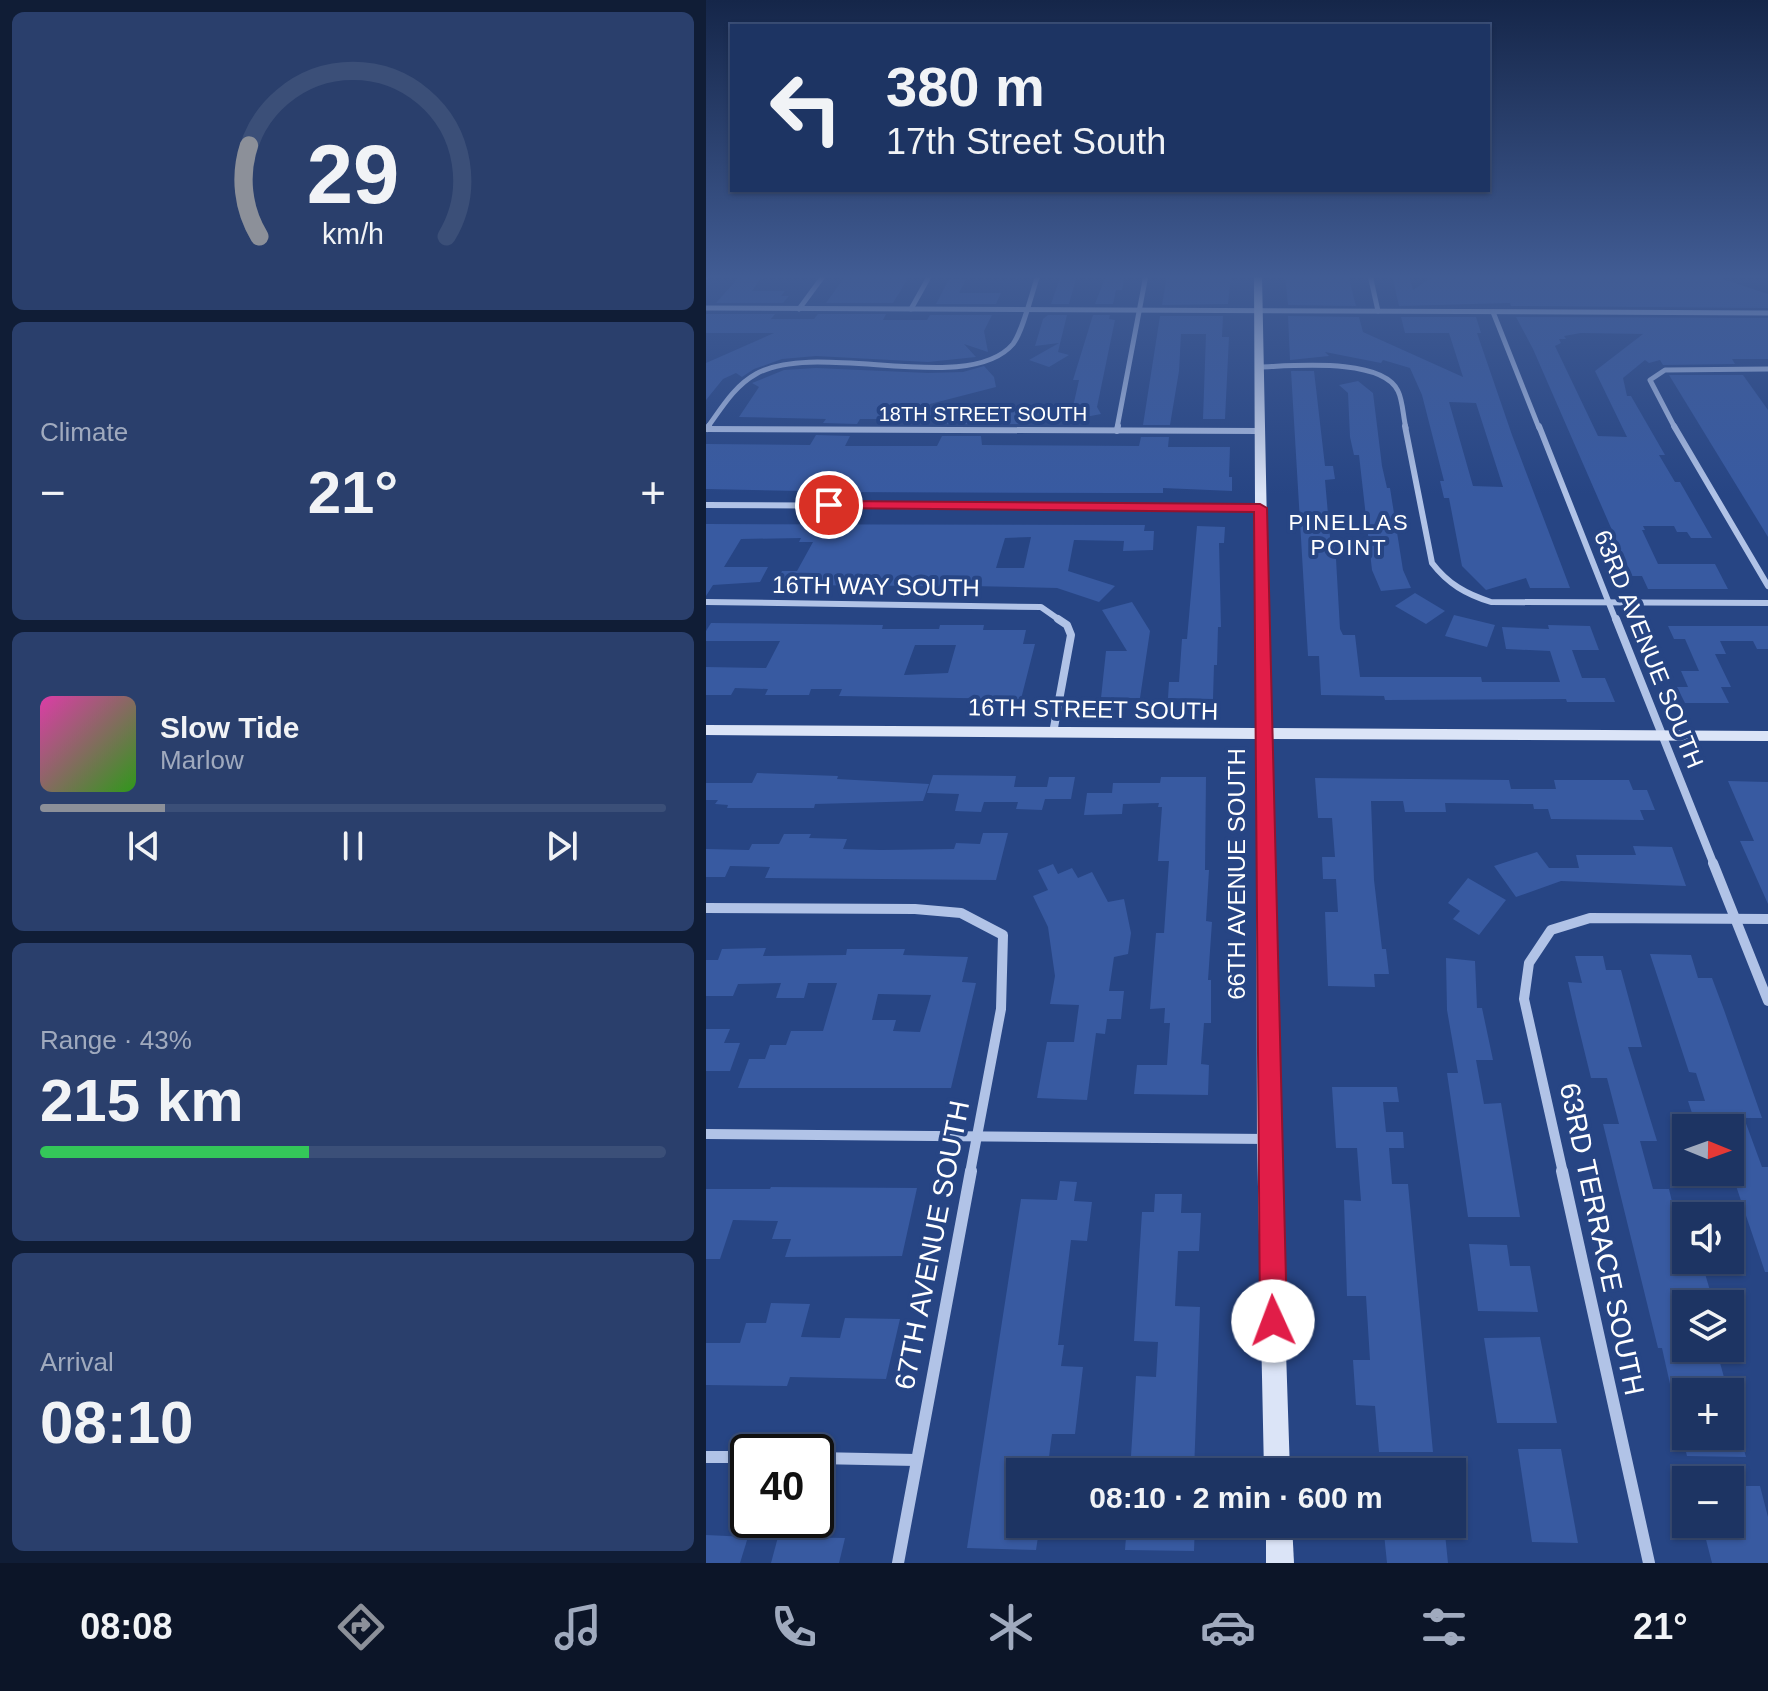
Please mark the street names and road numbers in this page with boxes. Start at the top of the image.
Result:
street label: 18TH STREET SOUTH [879,403,1087,425]
street label: 63RD AVENUE SOUTH [1589,526,1709,772]
street label: 16TH WAY SOUTH [772,571,980,601]
street label: 16TH STREET SOUTH [968,693,1218,725]
street label: 66TH AVENUE SOUTH [1223,748,1250,1000]
street label: 63RD TERRACE SOUTH [1554,1080,1650,1398]
street label: 67TH AVENUE SOUTH [889,1098,975,1392]

